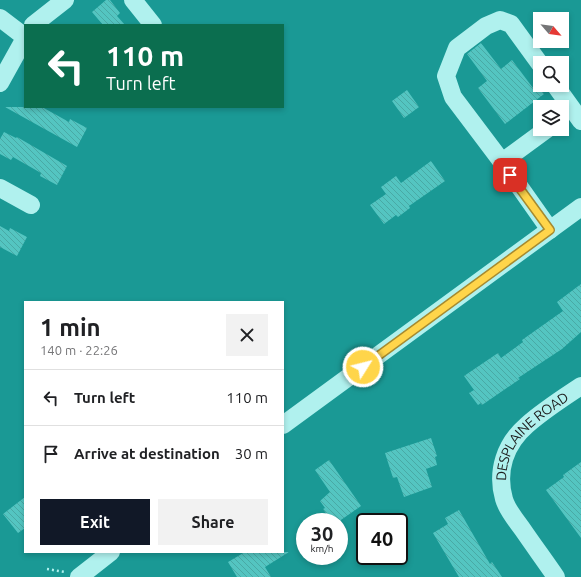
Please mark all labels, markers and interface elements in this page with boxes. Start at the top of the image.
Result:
north arrow [533,12,569,48]
map controls [533,12,569,136]
icon: left [40,40,92,92]
text: 110 m [106,40,184,71]
button: search [533,56,569,92]
text: Turn left [106,73,176,93]
button: layers [533,100,569,136]
pin [493,158,527,192]
icon: arrive [499,164,521,186]
text: 1 min [40,314,101,341]
button: close [226,314,268,356]
text: 140 m · 22:26 [40,343,118,357]
position arrow [342,346,384,388]
icon: left [40,387,62,409]
text: Turn left [74,389,135,406]
text: 110 m [226,389,268,406]
street label: DESPLAINE ROAD [493,389,571,481]
icon: arrive [40,443,62,465]
text: Arrive at destination [74,445,220,462]
text: 30 m [235,445,268,462]
button: Exit [40,499,150,545]
button: Share [158,499,268,545]
speed limit sign: 40 [356,513,408,565]
text: 30 [311,522,333,545]
text: km/h [310,543,334,554]

